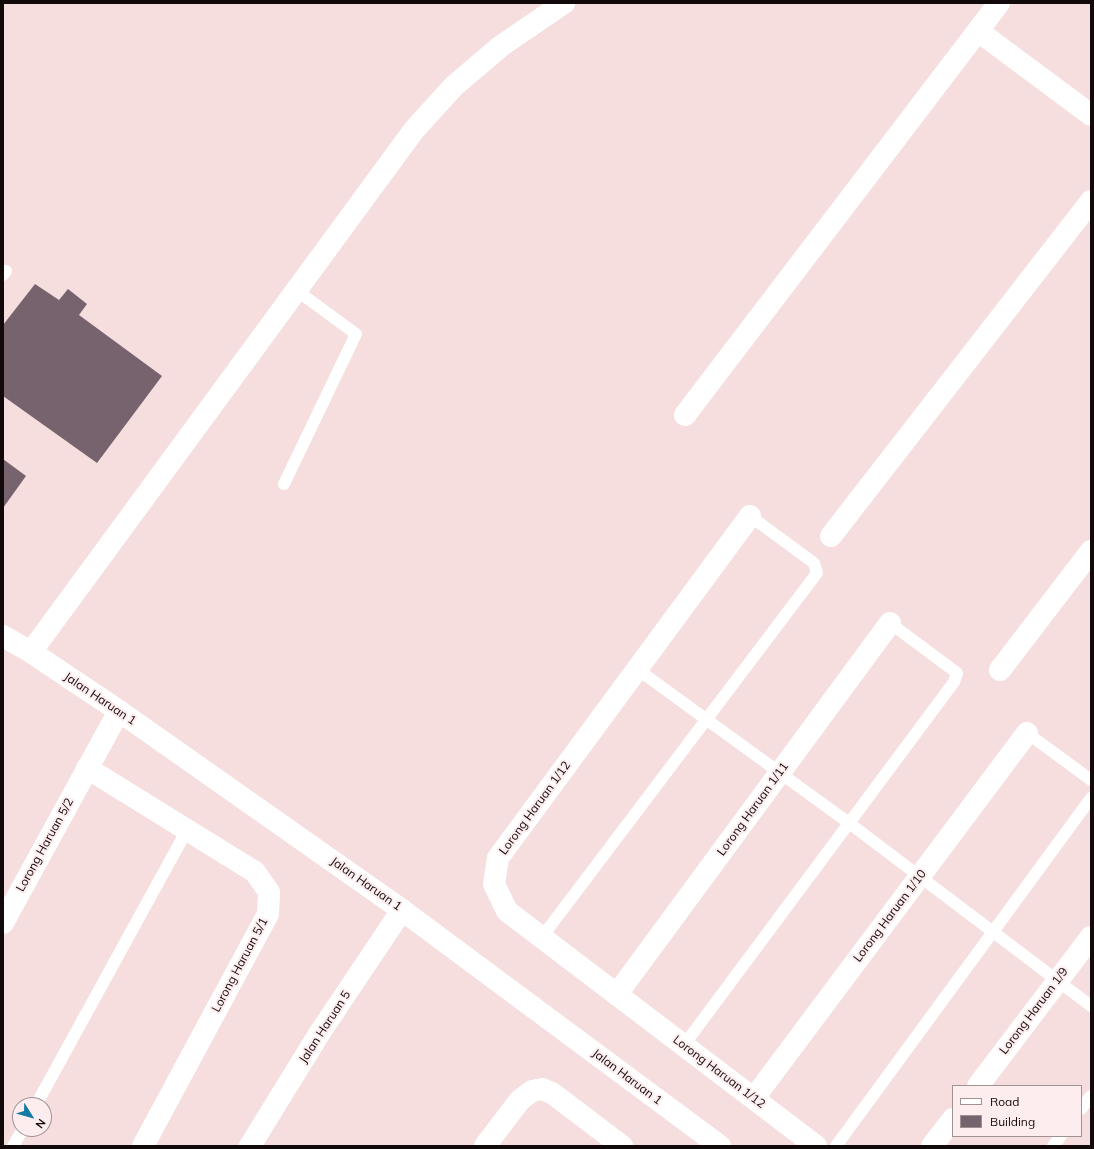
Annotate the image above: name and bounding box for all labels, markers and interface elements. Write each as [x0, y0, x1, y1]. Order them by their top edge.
street label: Jalan Haruan 1 [61, 670, 139, 728]
street label: Lorong Haruan 1/12 [496, 758, 574, 858]
street label: Lorong Haruan 1/11 [714, 759, 792, 859]
street label: Lorong Haruan 5/2 [13, 796, 77, 894]
street label: Jalan Haruan 1 [328, 854, 404, 914]
street label: Lorong Haruan 1/10 [851, 867, 929, 965]
street label: Lorong Haruan 5/1 [209, 915, 271, 1015]
street label: Lorong Haruan 1/9 [997, 965, 1071, 1057]
street label: Jalan Haruan 5 [296, 988, 354, 1066]
street label: Lorong Haruan 1/12 [670, 1033, 768, 1111]
street label: Jalan Haruan 1 [589, 1046, 665, 1108]
legend [952, 1085, 1082, 1137]
text: Road [990, 1094, 1019, 1109]
north arrow [12, 1097, 52, 1137]
text: Building [990, 1114, 1035, 1129]
text: N [33, 1116, 49, 1131]

